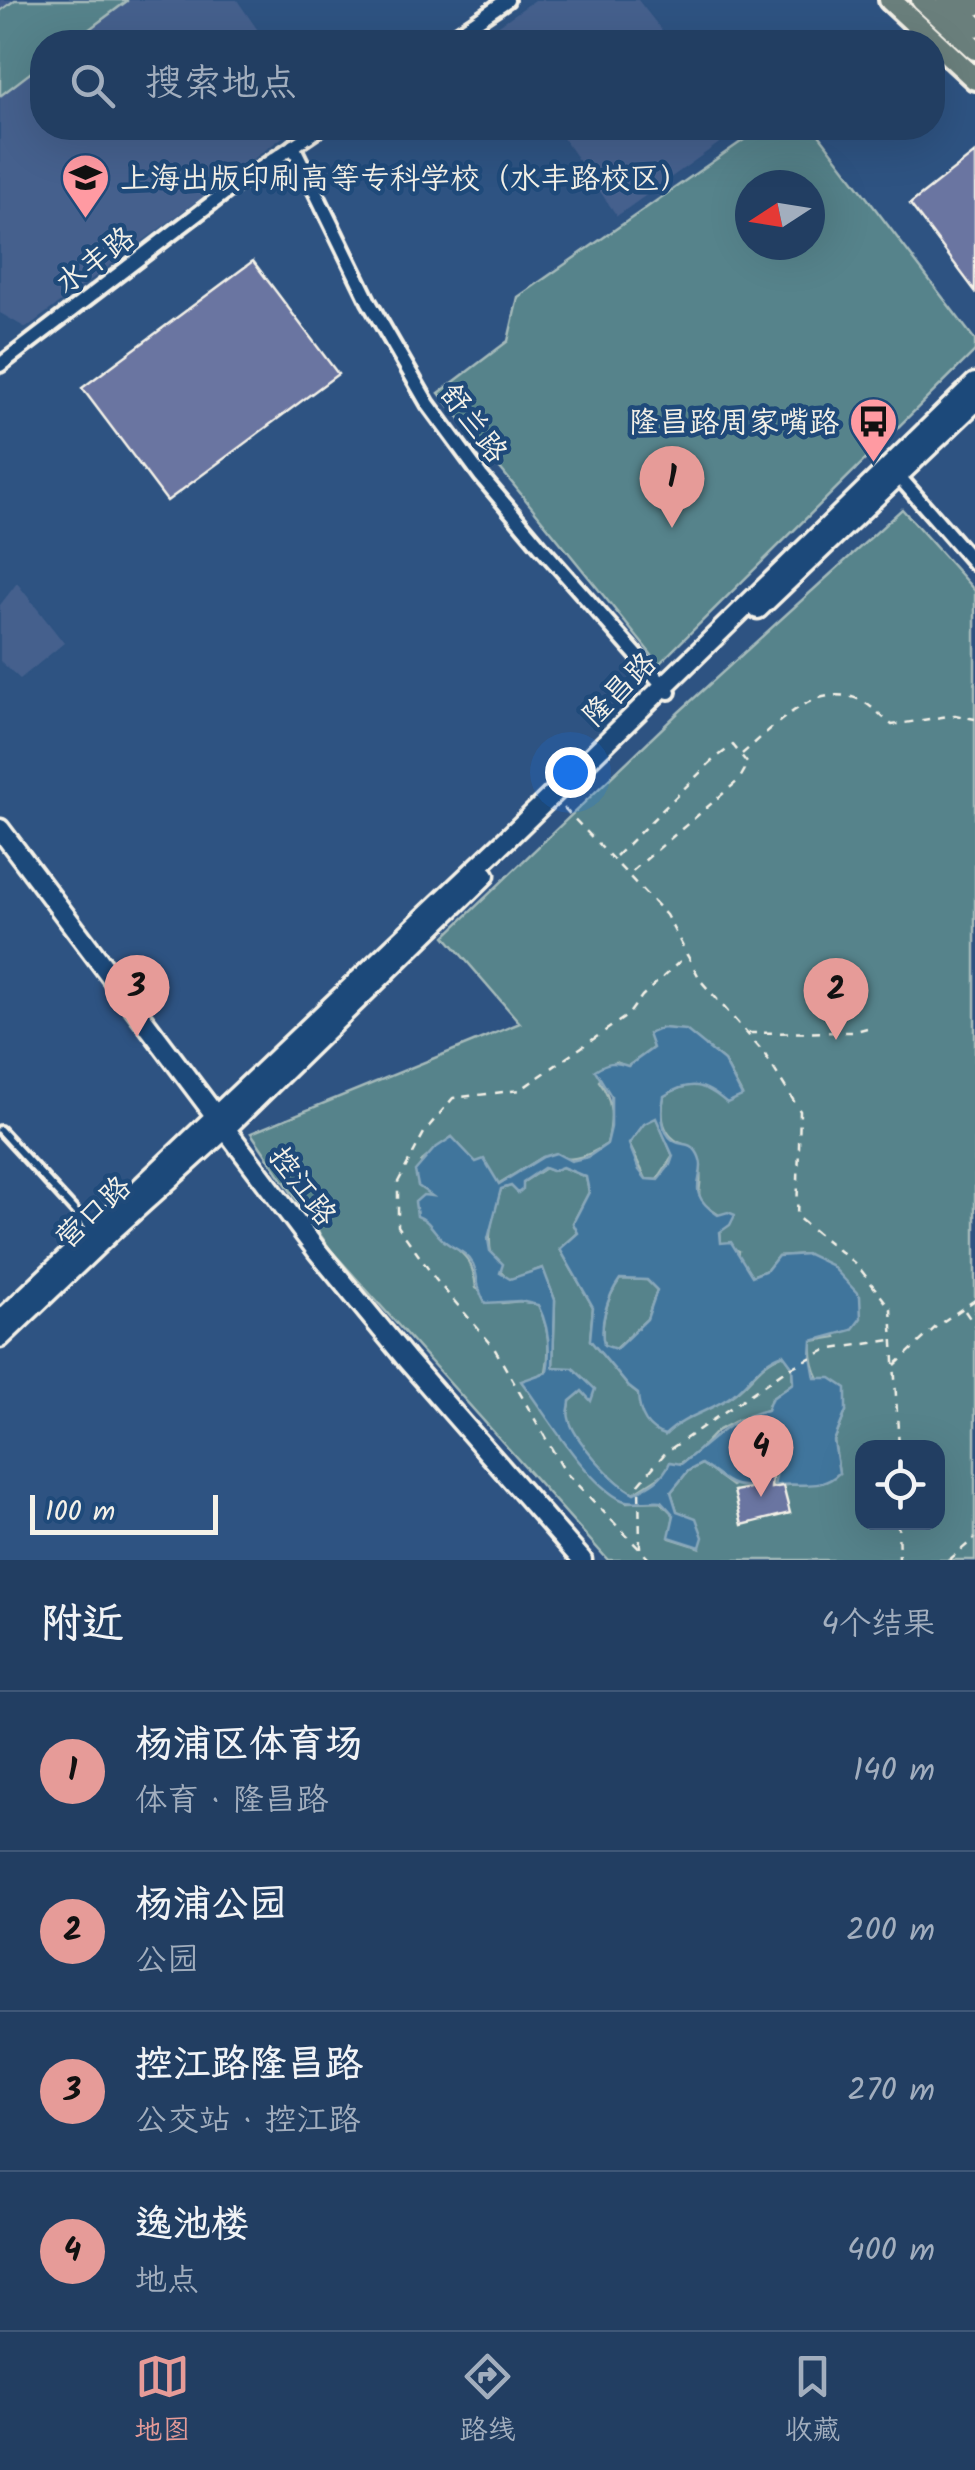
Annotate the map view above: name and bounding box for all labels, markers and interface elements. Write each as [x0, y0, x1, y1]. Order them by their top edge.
search box [30, 30, 945, 140]
text: 搜索地点 [145, 55, 297, 115]
icon: search [65, 58, 120, 113]
school or university icon: 上海出版印刷高等专科学校（水丰路校区） [59, 152, 111, 220]
place label: 上海出版印刷高等专科学校（水丰路校区） [120, 156, 690, 204]
north arrow [735, 170, 825, 260]
street label: 水丰路 [46, 215, 147, 308]
street label: 舒兰路 [426, 374, 519, 475]
bus stop icon: 隆昌路周家嘴路 [848, 396, 900, 464]
place label: 隆昌路周家嘴路 [629, 400, 839, 448]
pin: 1 [640, 446, 704, 528]
street label: 隆昌路 [572, 642, 669, 739]
your location [545, 747, 596, 798]
pin: 3 [104, 954, 170, 1037]
pin: 2 [804, 958, 868, 1040]
street label: 控江路 [255, 1137, 348, 1238]
street label: 营口路 [45, 1165, 144, 1262]
pin: 4 [728, 1414, 794, 1497]
map controls [855, 1440, 945, 1530]
button: locate [855, 1440, 945, 1530]
scale bar [30, 1490, 218, 1534]
text: 100 m [45, 1490, 115, 1535]
text: 附近 [40, 1592, 124, 1659]
text: 4个结果 [821, 1600, 935, 1651]
text: 杨浦区体育场 [135, 1716, 363, 1776]
text: 1 [68, 1746, 77, 1797]
text: 140 m [853, 1746, 935, 1797]
text: 体育 · 隆昌路 [135, 1776, 328, 1827]
text: 杨浦公园 [135, 1876, 287, 1936]
text: 2 [63, 1906, 82, 1957]
text: 200 m [846, 1906, 935, 1957]
text: 公园 [135, 1936, 199, 1987]
text: 控江路隆昌路 [135, 2036, 363, 2096]
text: 3 [64, 2066, 81, 2117]
text: 270 m [847, 2066, 935, 2117]
text: 公交站 · 控江路 [135, 2096, 360, 2147]
text: 逸池楼 [135, 2196, 249, 2256]
text: 4 [64, 2226, 81, 2277]
text: 400 m [847, 2226, 935, 2277]
text: 地点 [135, 2256, 199, 2307]
tab: 地图 [134, 2349, 191, 2454]
tab: 路线 [459, 2349, 516, 2454]
tab: 收藏 [784, 2349, 841, 2454]

